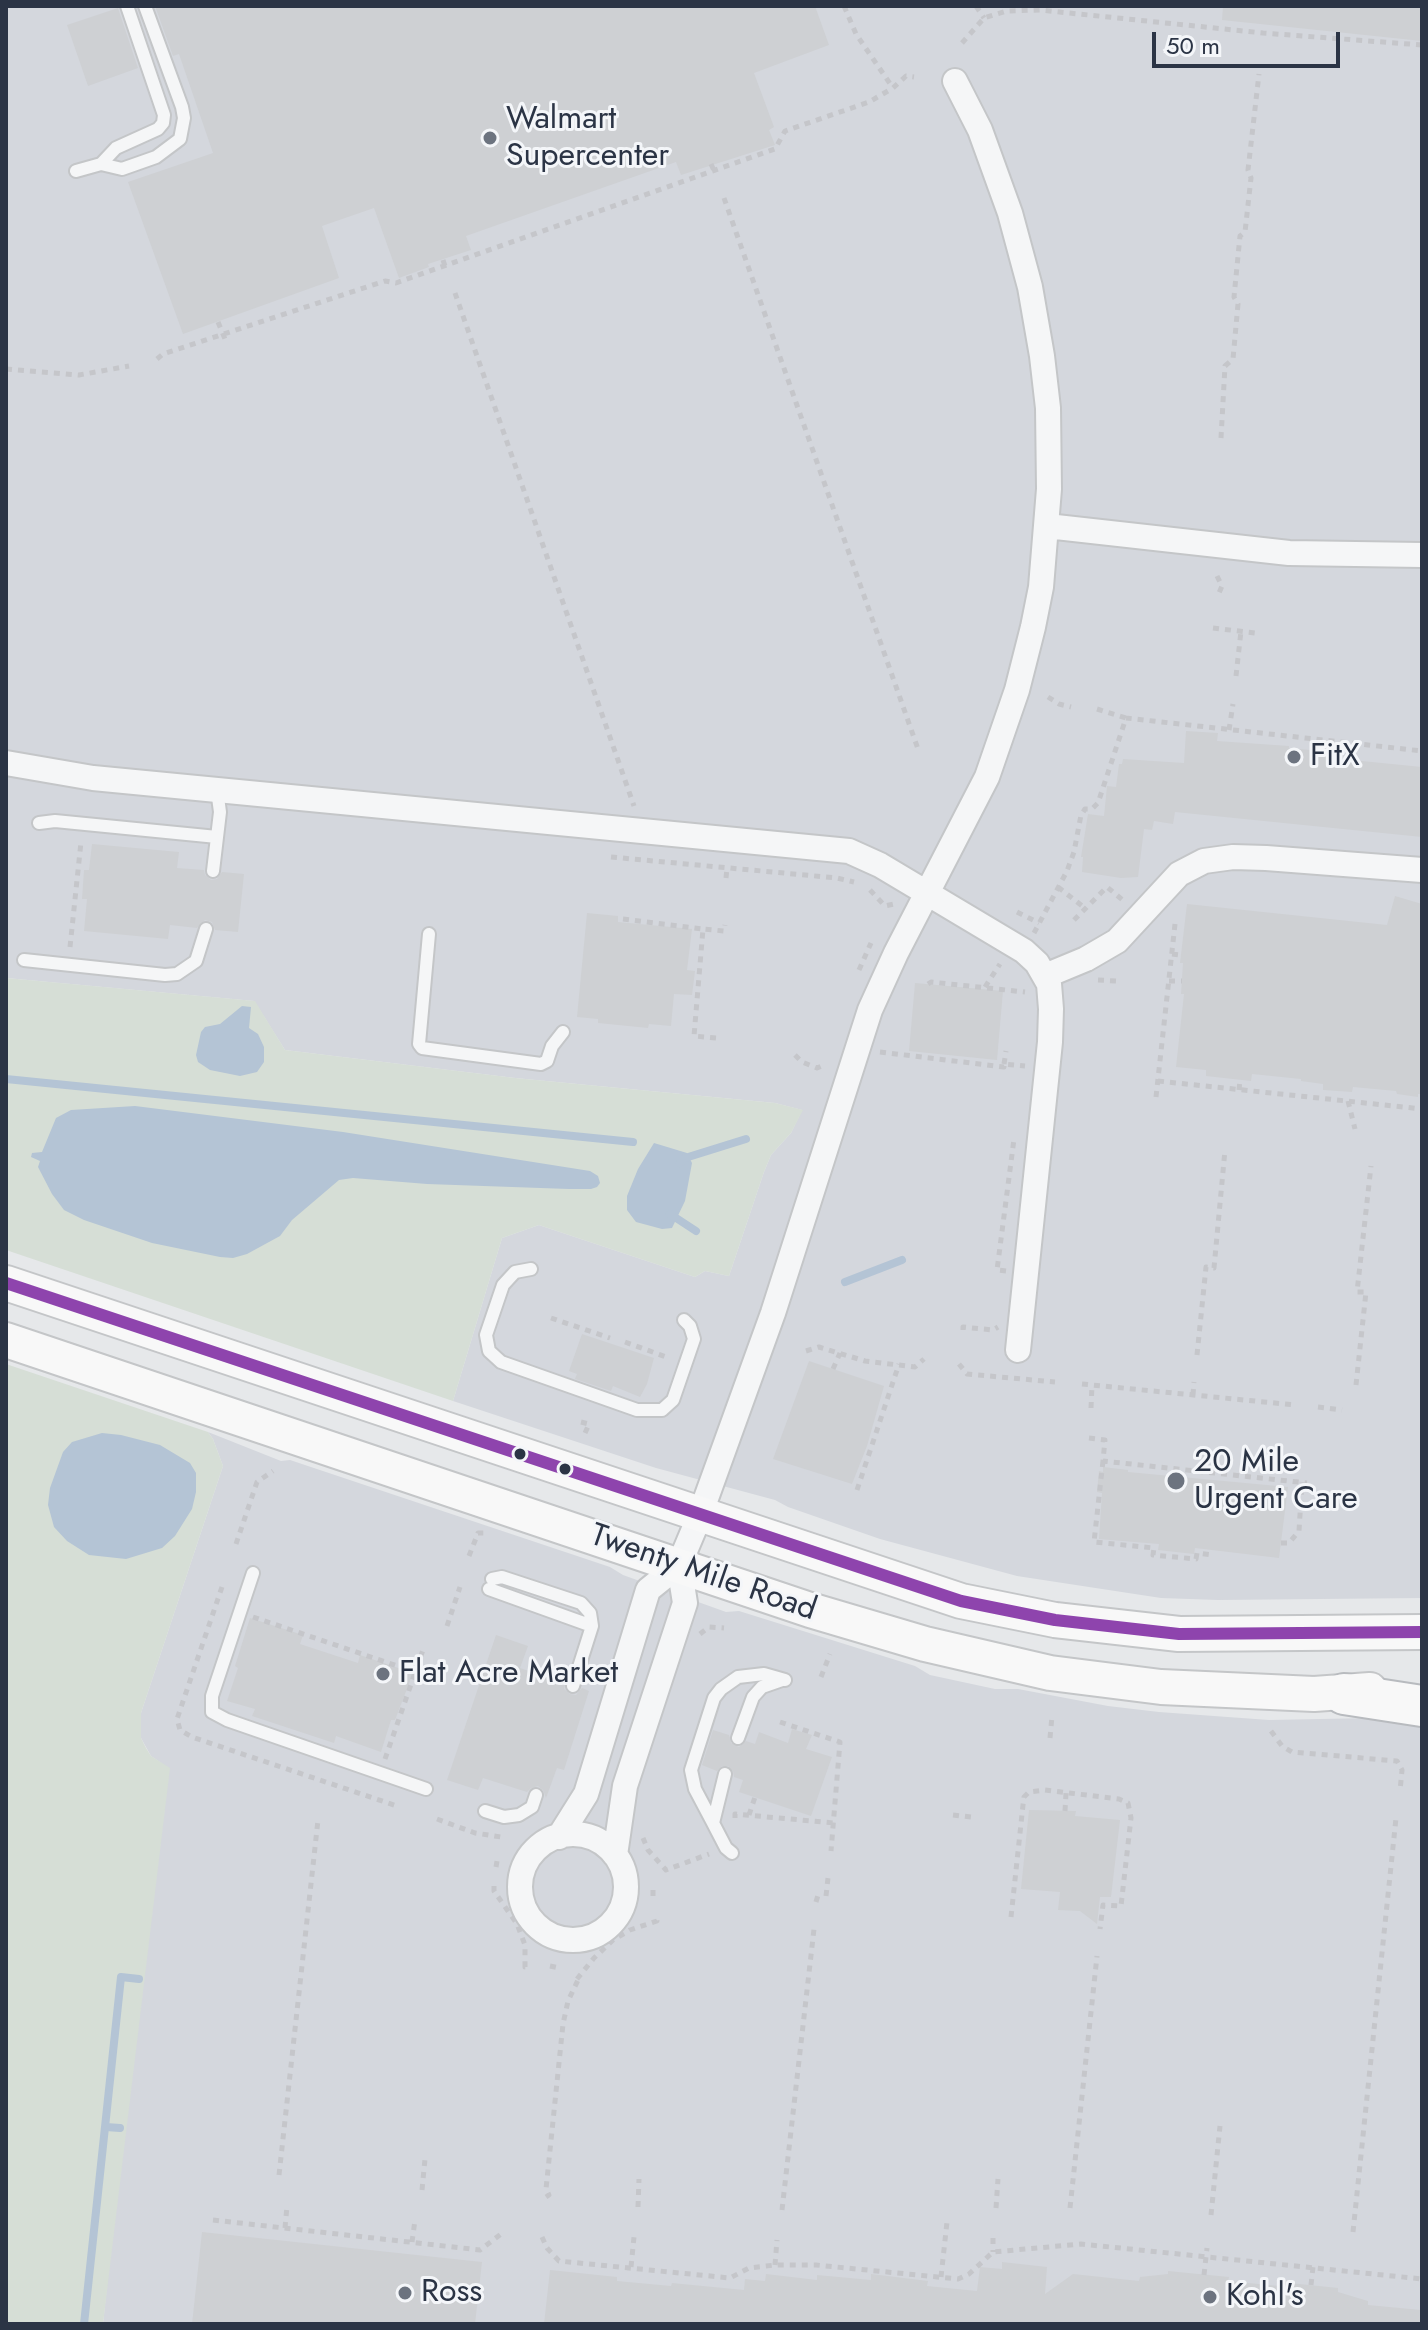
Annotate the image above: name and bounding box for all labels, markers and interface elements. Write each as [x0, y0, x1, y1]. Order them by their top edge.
scale bar [1156, 16, 1344, 66]
text: 50 m [1166, 28, 1220, 63]
place label: Walmart Supercenter [506, 101, 669, 176]
marker: Walmart Supercenter [481, 129, 499, 147]
place label: FitX [1310, 738, 1360, 776]
marker: FitX [1285, 748, 1303, 766]
place label: 20 Mile Urgent Care [1194, 1444, 1358, 1519]
unlabelled marker [512, 1446, 528, 1462]
unlabelled marker [557, 1461, 573, 1477]
marker: 20 Mile Urgent Care [1165, 1470, 1187, 1492]
street label: Twenty Mile Road [585, 1517, 821, 1631]
place label: Flat Acre Market [399, 1655, 618, 1693]
marker: Flat Acre Market [374, 1665, 392, 1683]
place label: Ross [421, 2274, 482, 2312]
place label: Kohl's [1226, 2278, 1304, 2316]
marker: Ross [396, 2284, 414, 2302]
marker: Kohl's [1201, 2288, 1219, 2306]

